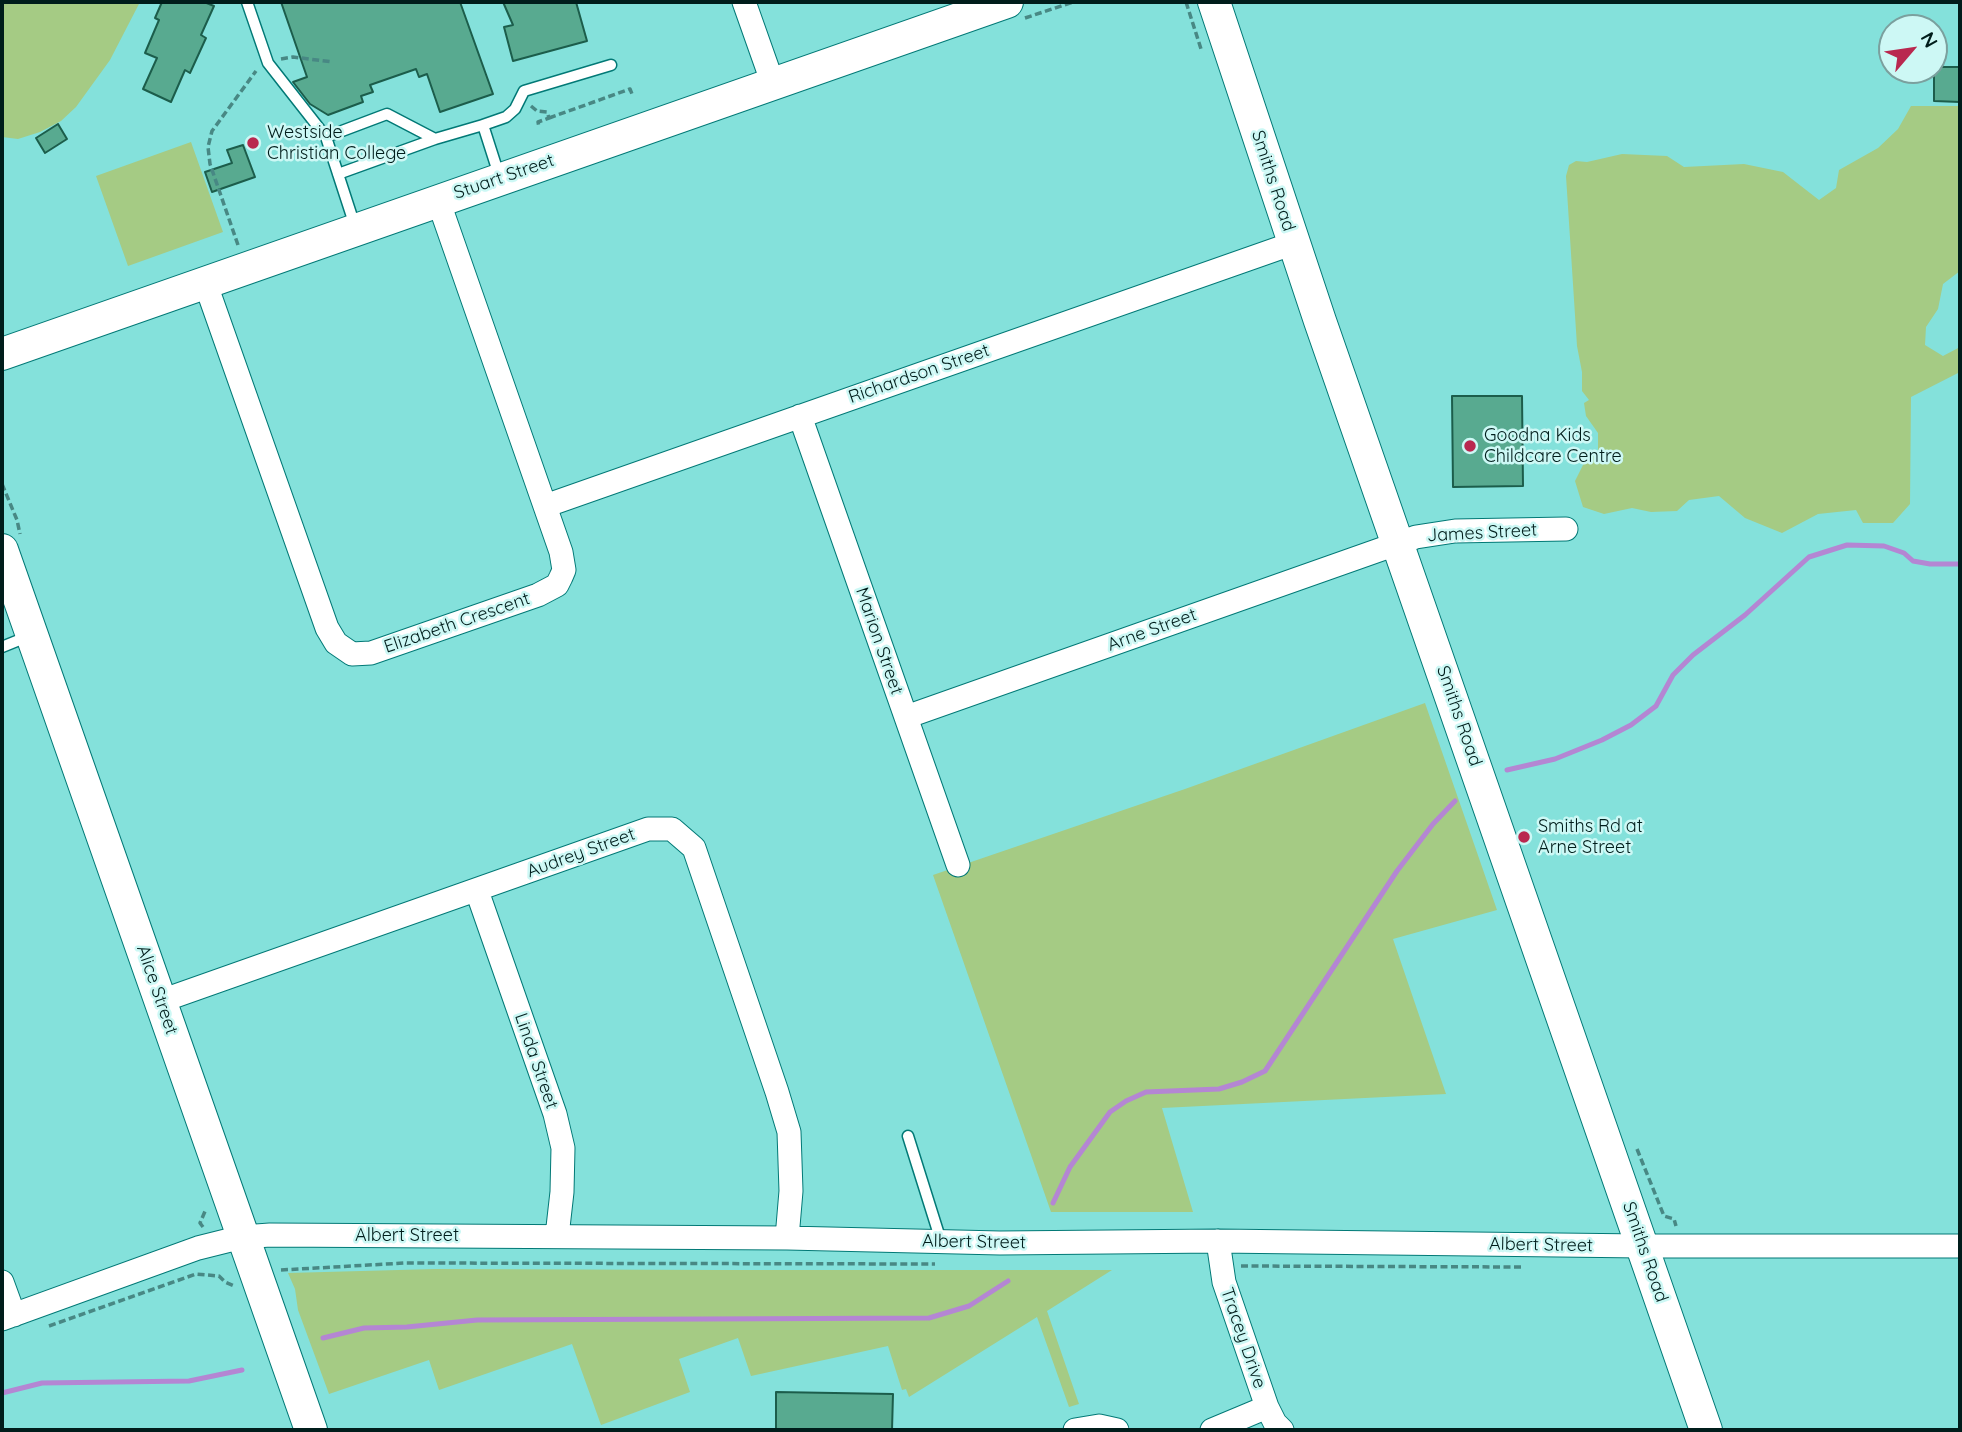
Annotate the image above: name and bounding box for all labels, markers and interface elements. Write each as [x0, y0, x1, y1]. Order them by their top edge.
north arrow [1878, 14, 1948, 84]
text: N [1916, 28, 1943, 52]
place label: Westside Christian College [267, 122, 406, 164]
street label: Smiths Road [1247, 128, 1299, 234]
marker: Westside Christian College [245, 135, 261, 151]
street label: Stuart Street [451, 150, 557, 204]
street label: Richardson Street [846, 340, 992, 408]
place label: Goodna Kids Childcare Centre [1484, 425, 1622, 467]
marker: Goodna Kids Childcare Centre [1462, 438, 1478, 454]
street label: James Street [1426, 519, 1538, 547]
street label: Marion Street [851, 585, 907, 697]
street label: Elizabeth Crescent [381, 588, 533, 658]
street label: Arne Street [1104, 604, 1200, 656]
street label: Smiths Road [1432, 663, 1486, 769]
place label: Smiths Rd at Arne Street [1538, 816, 1643, 858]
street label: Audrey Street [524, 823, 638, 883]
marker: Smiths Rd at Arne Street [1516, 829, 1532, 845]
street label: Alice Street [132, 942, 182, 1038]
street label: Linda Street [510, 1010, 562, 1112]
street label: Smiths Road [1618, 1199, 1672, 1305]
street label: Albert Street [355, 1225, 459, 1247]
street label: Albert Street [922, 1230, 1026, 1254]
street label: Albert Street [1489, 1233, 1593, 1257]
street label: Tracey Drive [1216, 1285, 1270, 1391]

